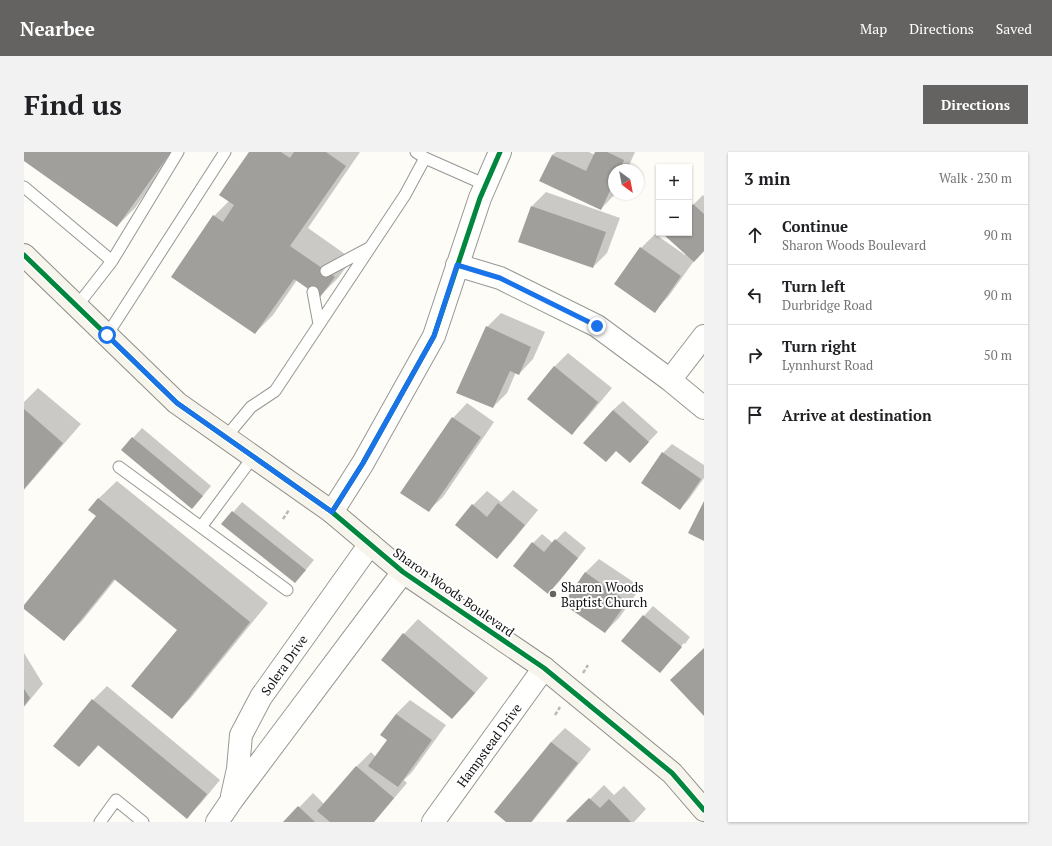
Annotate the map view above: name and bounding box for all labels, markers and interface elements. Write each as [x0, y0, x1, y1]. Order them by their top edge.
text: Nearbee [20, 16, 95, 41]
text: Map [860, 19, 887, 38]
text: Directions [909, 19, 974, 38]
text: Saved [996, 19, 1032, 38]
button: Directions [923, 85, 1028, 124]
text: Find us [24, 86, 122, 123]
north arrow [608, 164, 644, 200]
map controls [656, 164, 692, 236]
button: + [656, 164, 692, 200]
text: 3 min [744, 167, 791, 190]
text: Walk · 230 m [939, 169, 1012, 187]
button: − [656, 200, 692, 236]
text: Continue [782, 216, 848, 236]
icon: ahead [744, 224, 766, 246]
text: 90 m [984, 226, 1012, 244]
text: Sharon Woods Boulevard [782, 236, 926, 254]
text: Turn left [782, 276, 846, 296]
icon: left [744, 284, 766, 306]
text: 90 m [984, 286, 1012, 304]
text: Durbridge Road [782, 296, 872, 314]
route end [588, 317, 606, 335]
route start [98, 326, 116, 344]
text: Turn right [782, 336, 857, 356]
icon: right [744, 344, 766, 366]
text: 50 m [984, 346, 1012, 364]
text: Lynnhurst Road [782, 356, 873, 374]
icon: arrive [744, 404, 766, 426]
text: Arrive at destination [782, 405, 932, 425]
street label: Sharon Woods Boulevard [390, 543, 518, 641]
place label: Sharon Woods Baptist Church [561, 578, 648, 611]
marker: Sharon Woods Baptist Church [548, 589, 558, 599]
street label: Solera Drive [256, 631, 312, 699]
street label: Hampstead Drive [452, 699, 526, 791]

